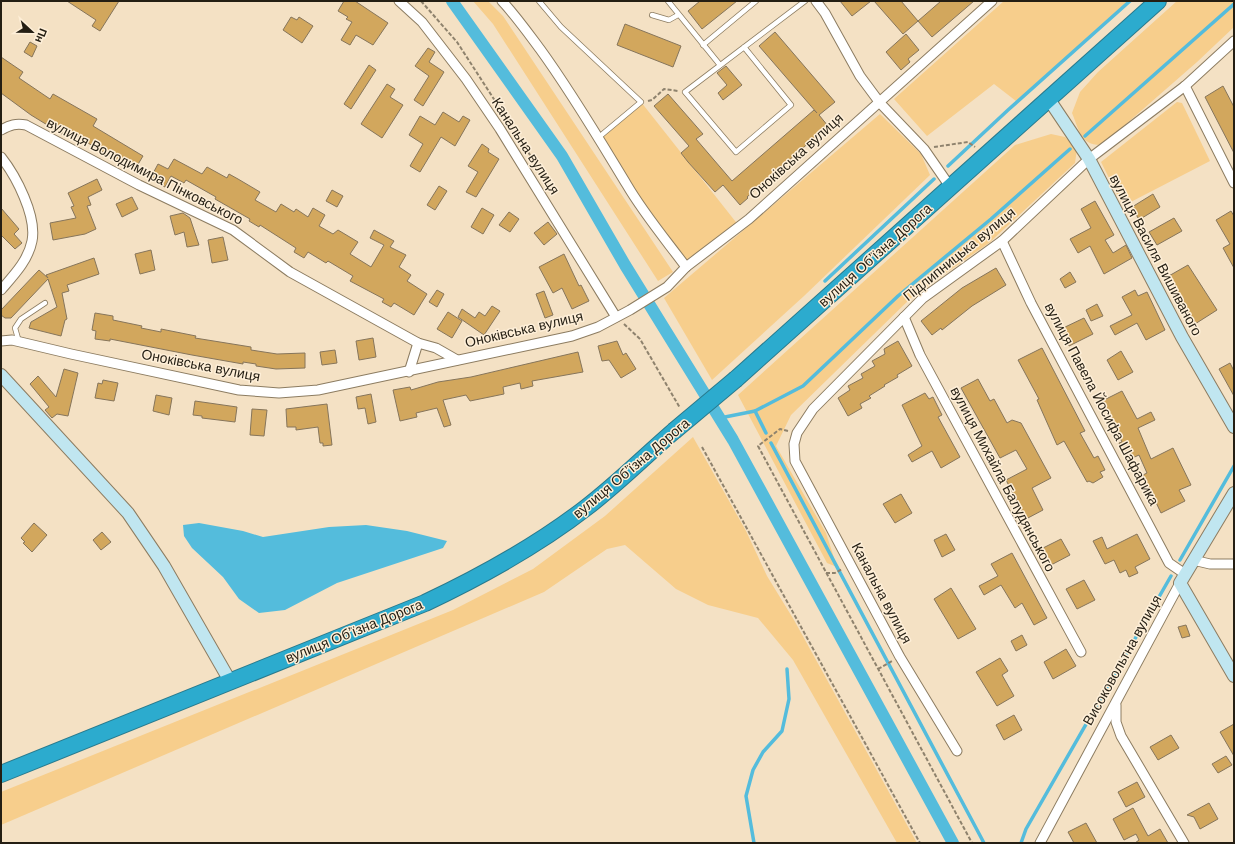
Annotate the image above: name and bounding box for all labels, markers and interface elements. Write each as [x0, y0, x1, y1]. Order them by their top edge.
north arrow [12, 12, 52, 52]
text: Пн [33, 27, 50, 45]
street label: Канальна вулиця [489, 95, 563, 197]
street label: Оноківська вулиця [746, 110, 846, 202]
street label: вулиця Володимира Пінковського [44, 114, 246, 228]
street label: вулиця Василя Вишиваного [1107, 172, 1205, 339]
street label: вулиця Обʼїзна Дорога [815, 200, 935, 310]
street label: Підлипницька вулиця [900, 204, 1018, 304]
street label: вулиця Павела Йосифа Шафарика [1042, 299, 1163, 508]
street label: Оноківська вулиця [463, 308, 585, 350]
street label: Оноківська вулиця [140, 346, 262, 384]
street label: вулиця Михайла Балудянського [947, 384, 1059, 574]
street label: вулиця Обʼїзна Дорога [570, 415, 692, 521]
street label: Канальна вулиця [849, 540, 915, 646]
street label: Високовольтна вулиця [1079, 592, 1165, 728]
street label: вулиця Обʼїзна Дорога [283, 596, 425, 666]

